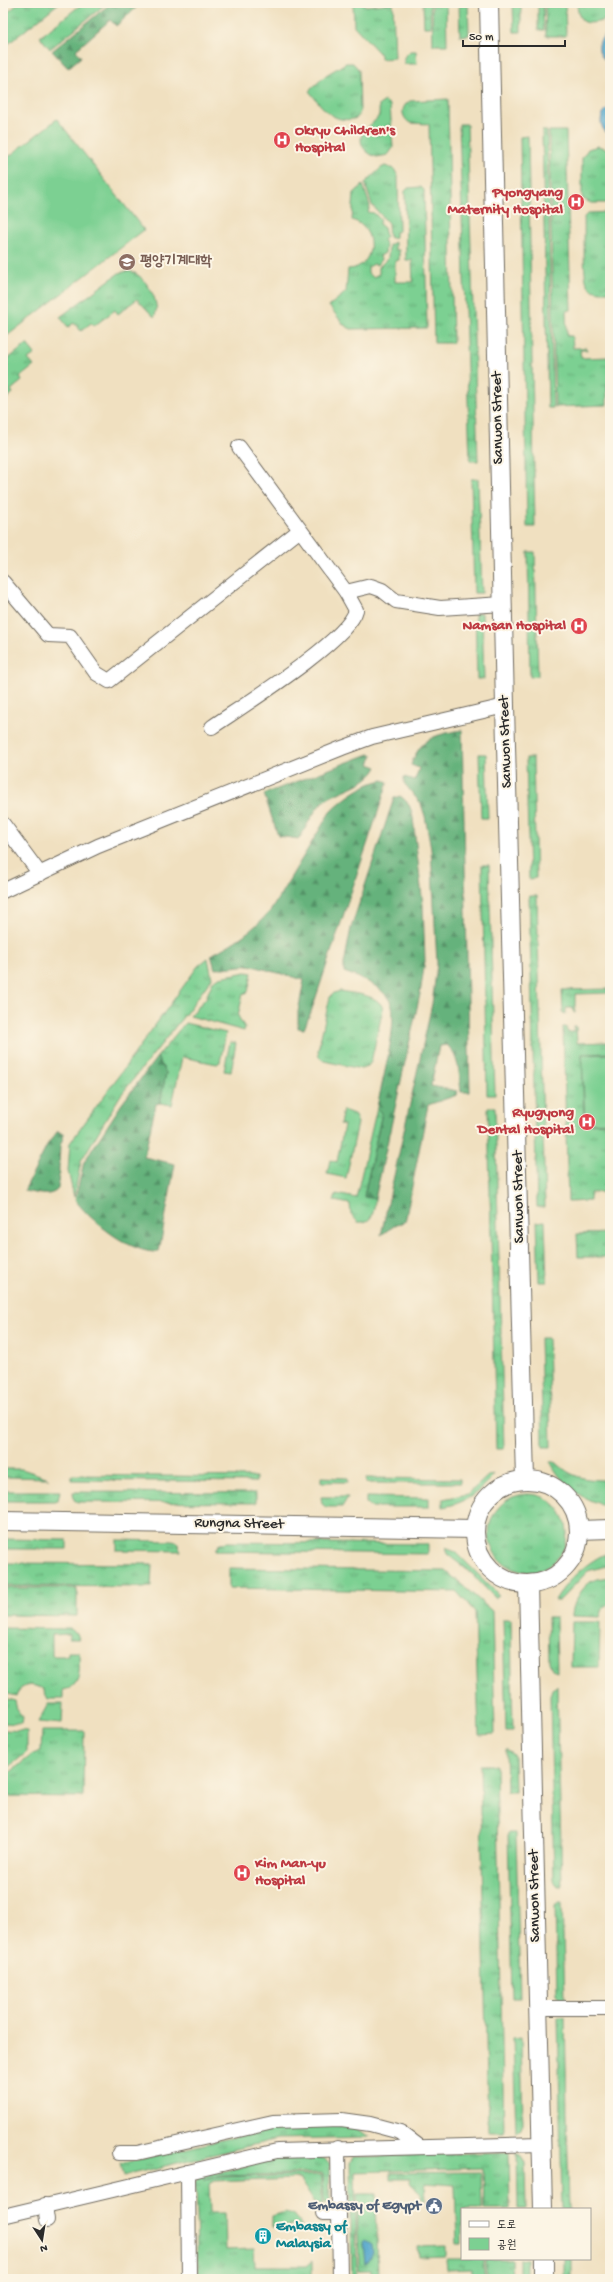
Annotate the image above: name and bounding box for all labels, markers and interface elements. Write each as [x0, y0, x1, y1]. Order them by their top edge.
scale bar [463, 22, 565, 48]
text: 50 m [469, 31, 494, 45]
place label: Okryu Children's Hospital [295, 122, 397, 157]
hospital icon: Okryu Children's Hospital [272, 130, 292, 150]
place label: Pyongyang Maternity Hospital [447, 184, 564, 219]
hospital icon: Pyongyang Maternity Hospital [566, 192, 586, 212]
school or university icon: 평양기계대학 [117, 252, 137, 272]
place label: 평양기계대학 [140, 253, 212, 271]
street label: Sanwon Street [488, 370, 508, 464]
hospital icon: Namsan Hospital [569, 616, 589, 636]
place label: Namsan Hospital [462, 617, 567, 635]
street label: Sanwon Street [495, 694, 517, 789]
place label: Ryugyong Dental Hospital [476, 1104, 575, 1139]
hospital icon: Ryugyong Dental Hospital [577, 1112, 597, 1132]
street label: Sanwon Street [509, 1149, 529, 1243]
street label: Rungna Street [194, 1514, 286, 1534]
street label: Sanwon Street [525, 1848, 545, 1942]
place label: Kim Man-yu Hospital [254, 1855, 327, 1890]
hospital icon: Kim Man-yu Hospital [232, 1863, 252, 1883]
public building icon: Embassy of Egypt [424, 2196, 444, 2216]
place label: Embassy of Egypt [308, 2197, 423, 2215]
legend [461, 2208, 591, 2260]
place label: Embassy of Malaysia [276, 2218, 348, 2253]
text: 도로 [497, 2219, 516, 2233]
north arrow [22, 2220, 62, 2260]
building icon: Embassy of Malaysia [253, 2226, 273, 2246]
text: 공원 [497, 2239, 516, 2253]
text: N [39, 2241, 48, 2254]

